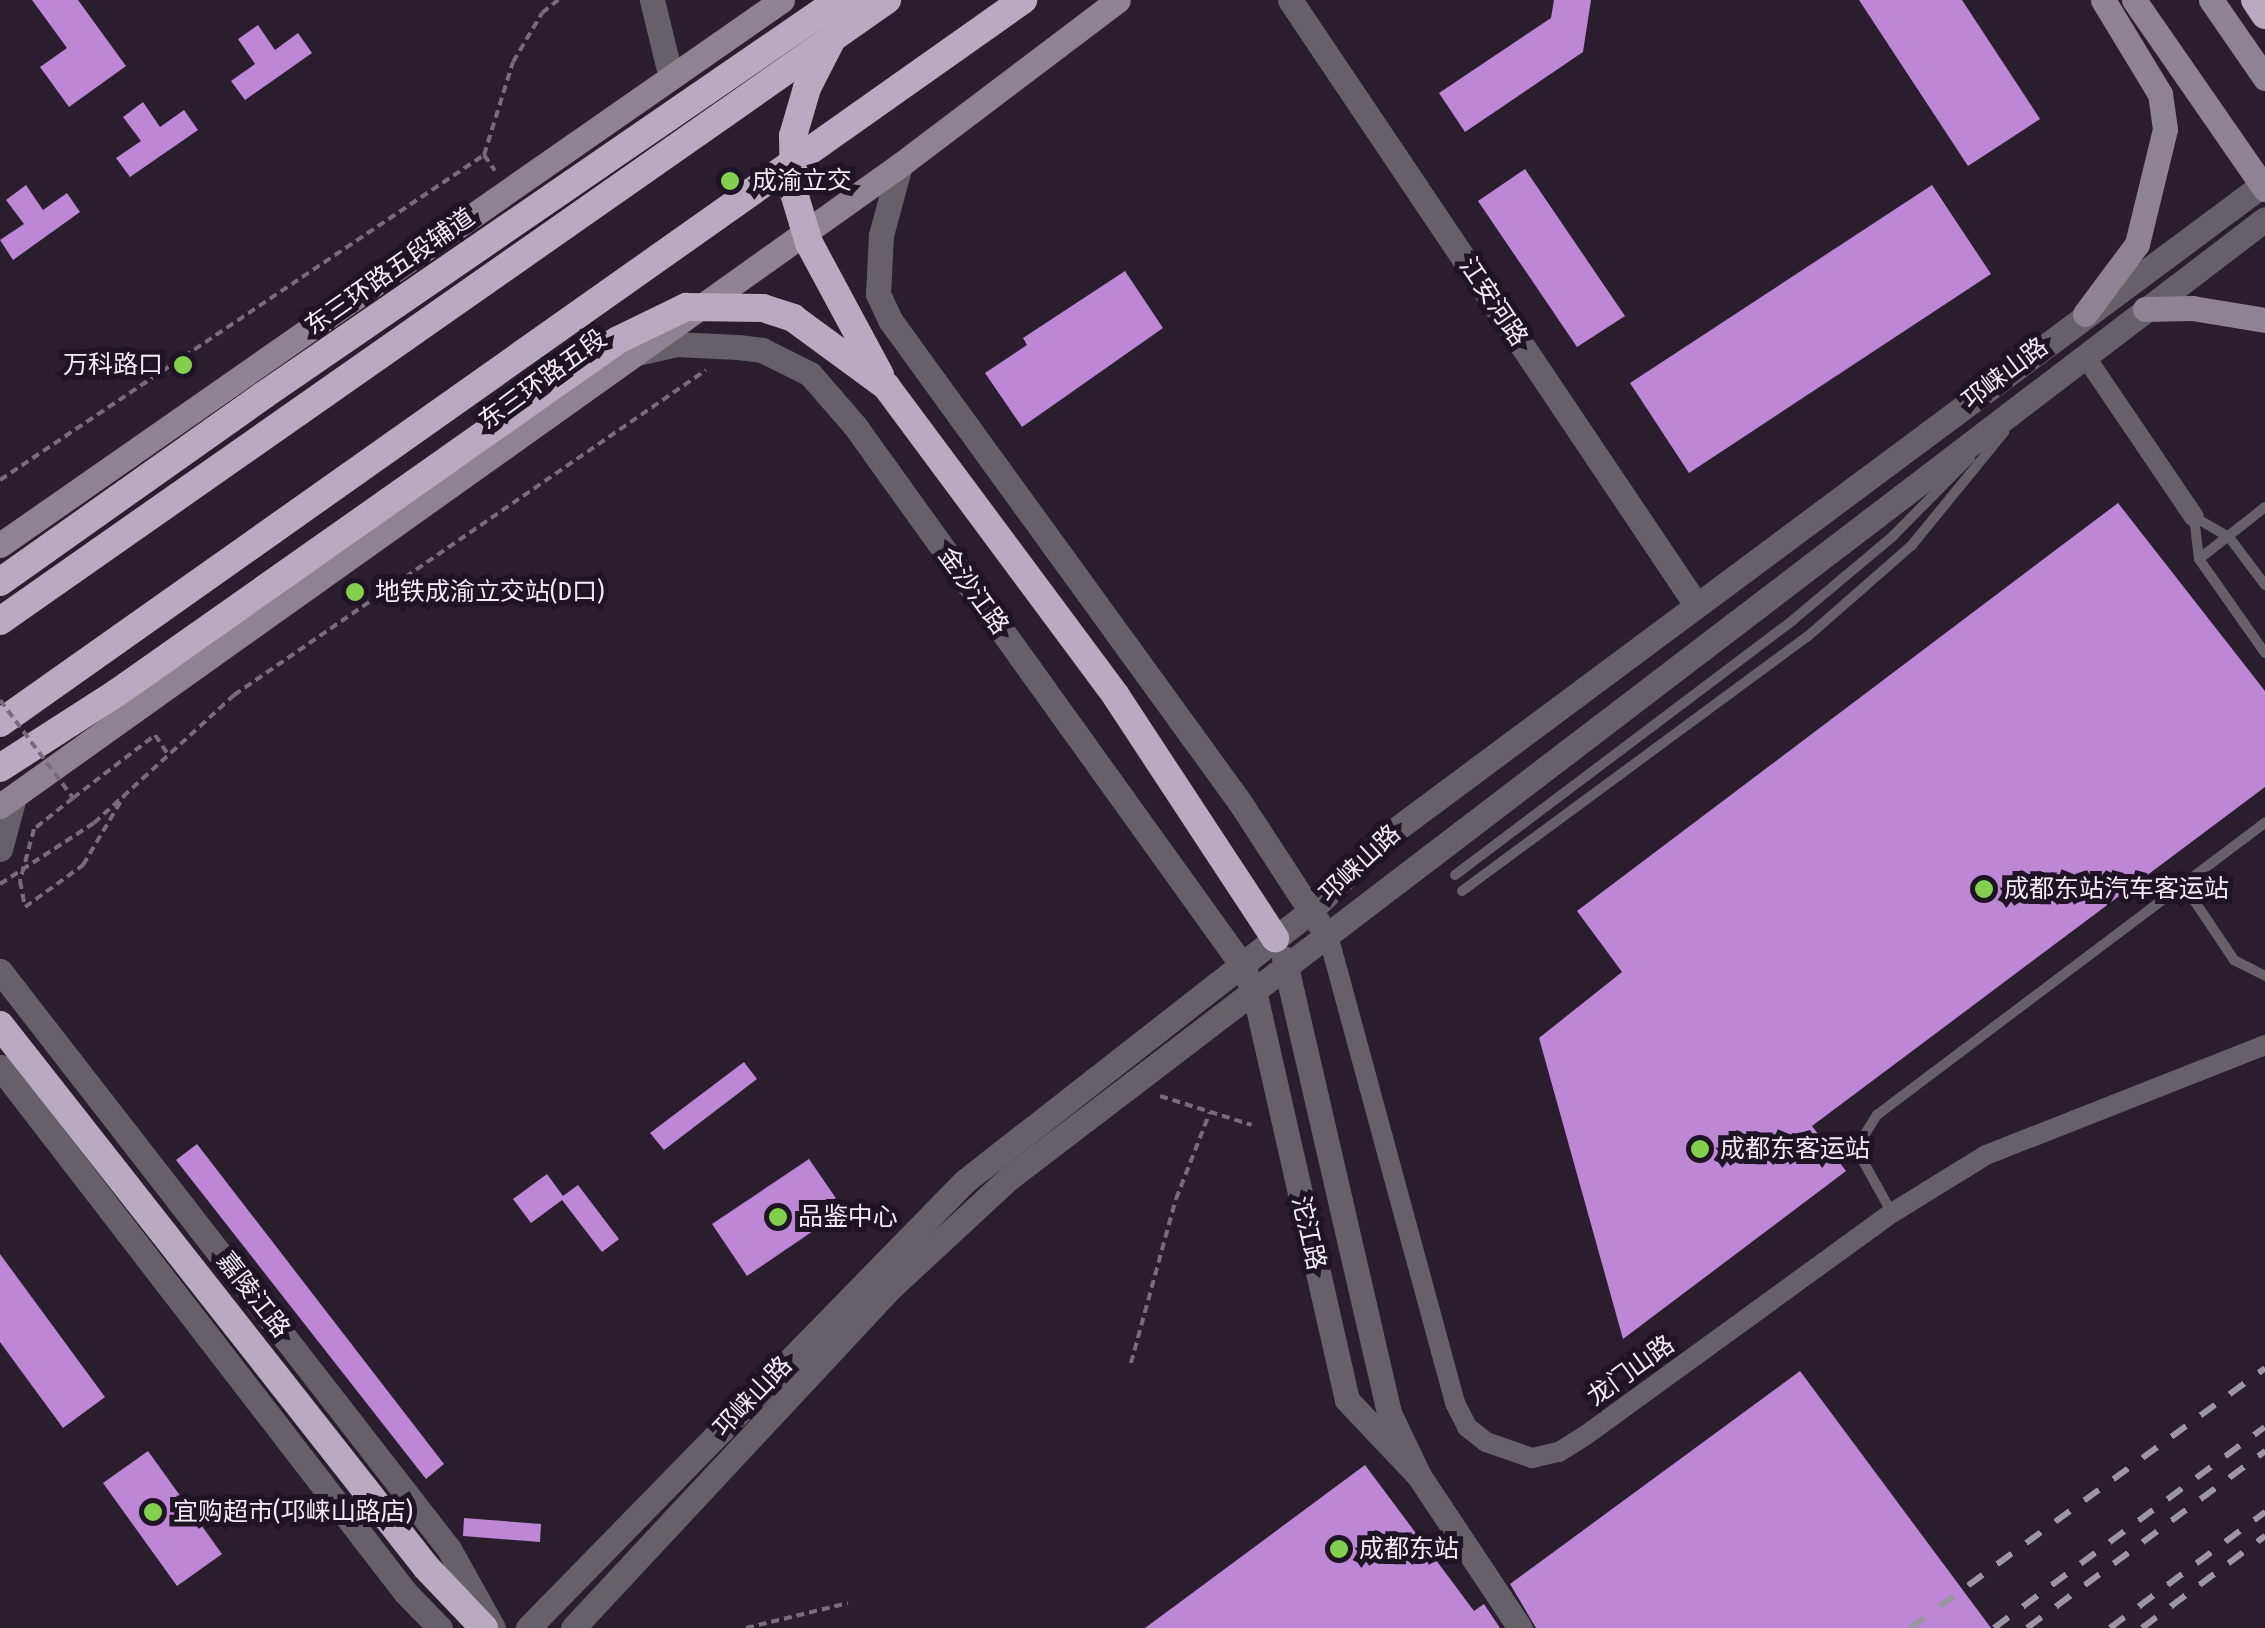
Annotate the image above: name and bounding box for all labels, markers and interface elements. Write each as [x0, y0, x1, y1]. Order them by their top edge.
place label: 成渝立交 [752, 166, 852, 196]
marker: 成渝立交 [717, 168, 743, 194]
street label: 东三环路五段辅道 [299, 202, 481, 342]
street label: 江安河路 [1453, 252, 1533, 352]
street label: 东三环路五段 [474, 324, 612, 436]
street label: 邛崃山路 [1956, 332, 2054, 416]
place label: 万科路口 [63, 350, 163, 380]
marker: 万科路口 [172, 354, 194, 376]
street label: 金沙江路 [931, 542, 1015, 640]
place label: 地铁成渝立交站(D口) [375, 577, 604, 607]
marker: 地铁成渝立交站(D口) [344, 581, 366, 603]
street label: 邛崃山路 [1313, 819, 1407, 909]
place label: 成都东站汽车客运站 [2004, 874, 2229, 904]
marker: 成都东站汽车客运站 [1973, 878, 1995, 900]
place label: 成都东客运站 [1720, 1134, 1870, 1164]
marker: 成都东客运站 [1689, 1138, 1711, 1160]
street label: 沱江路 [1285, 1193, 1331, 1273]
place label: 品鉴中心 [798, 1202, 898, 1232]
marker: 品鉴中心 [767, 1206, 789, 1228]
street label: 嘉陵江路 [210, 1246, 296, 1344]
street label: 龙门山路 [1582, 1329, 1680, 1413]
street label: 邛崃山路 [707, 1351, 799, 1443]
place label: 宜购超市(邛崃山路店) [173, 1497, 413, 1527]
marker: 宜购超市(邛崃山路店) [142, 1501, 164, 1523]
place label: 成都东站 [1359, 1534, 1459, 1564]
marker: 成都东站 [1328, 1538, 1350, 1560]

